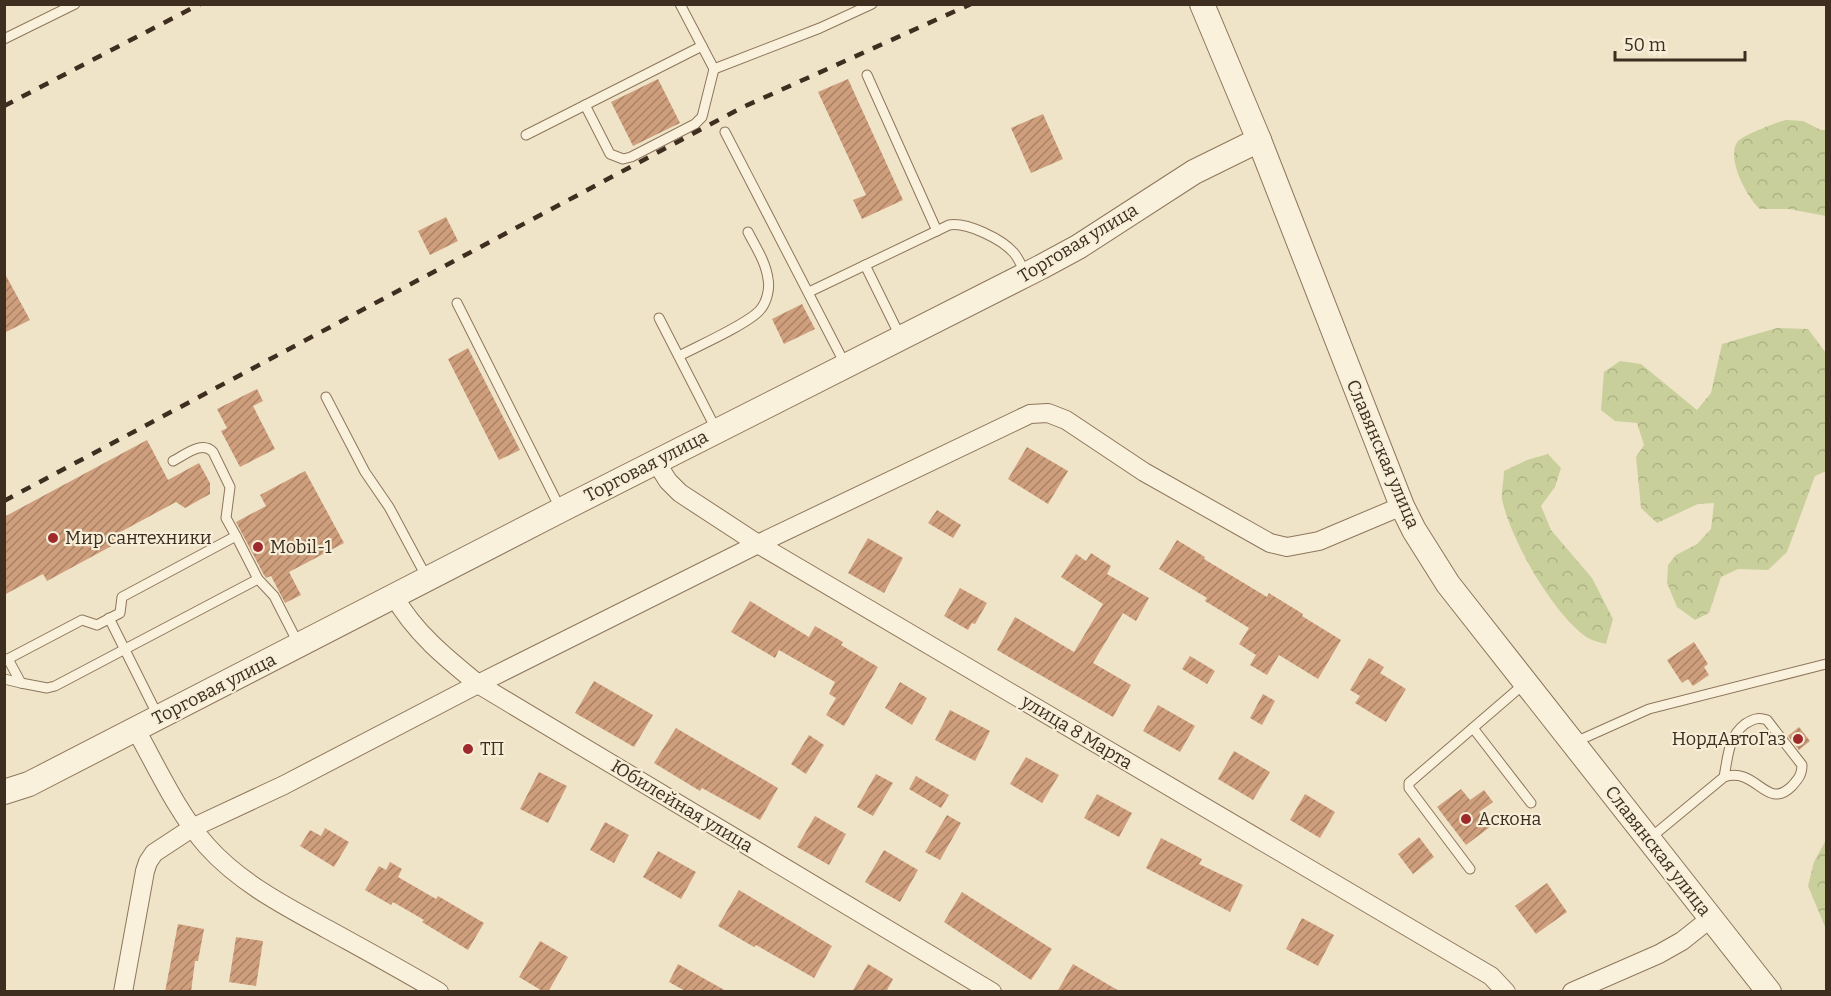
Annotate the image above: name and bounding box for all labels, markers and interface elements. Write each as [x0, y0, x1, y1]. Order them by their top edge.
scale bar [1615, 24, 1746, 62]
text: 50 m [1624, 34, 1666, 56]
street label: Торговая улица [1014, 199, 1142, 287]
street label: Славянская улица [1342, 376, 1424, 532]
street label: Торговая улица [580, 425, 712, 507]
place label: Мир сантехники [65, 527, 212, 549]
marker: Мир сантехники [46, 531, 60, 545]
place label: Mobil-1 [270, 536, 332, 558]
marker: Mobil-1 [251, 540, 265, 554]
street label: Торговая улица [148, 648, 280, 730]
street label: улица 8 Марта [1017, 690, 1137, 774]
place label: НордАвтоГаз [1672, 728, 1786, 750]
marker: НордАвтоГаз [1791, 732, 1805, 746]
place label: ТП [480, 738, 504, 760]
marker: ТП [461, 742, 475, 756]
street label: Юбилейная улица [607, 755, 757, 857]
street label: Славянская улица [1600, 781, 1716, 921]
place label: Аскона [1478, 808, 1542, 830]
marker: Аскона [1459, 812, 1473, 826]

